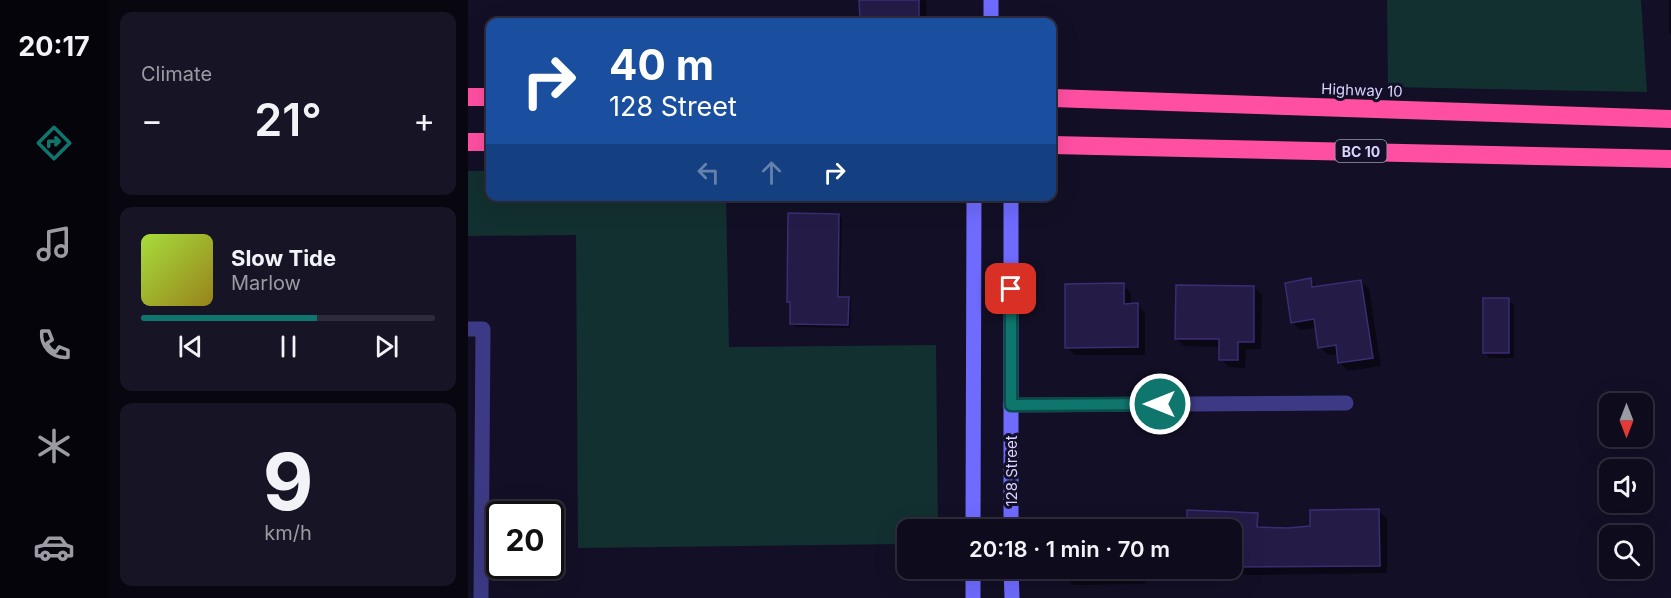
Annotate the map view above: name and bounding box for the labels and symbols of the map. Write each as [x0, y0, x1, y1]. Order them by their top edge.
street label: Highway 10 [1321, 79, 1403, 101]
road number: BC 10 [1336, 140, 1386, 162]
pin [985, 263, 1036, 314]
position arrow [1128, 372, 1192, 436]
north arrow [1599, 393, 1653, 447]
street label: 128 Street [1002, 435, 1021, 507]
speed limit sign: 20 [486, 501, 564, 579]

